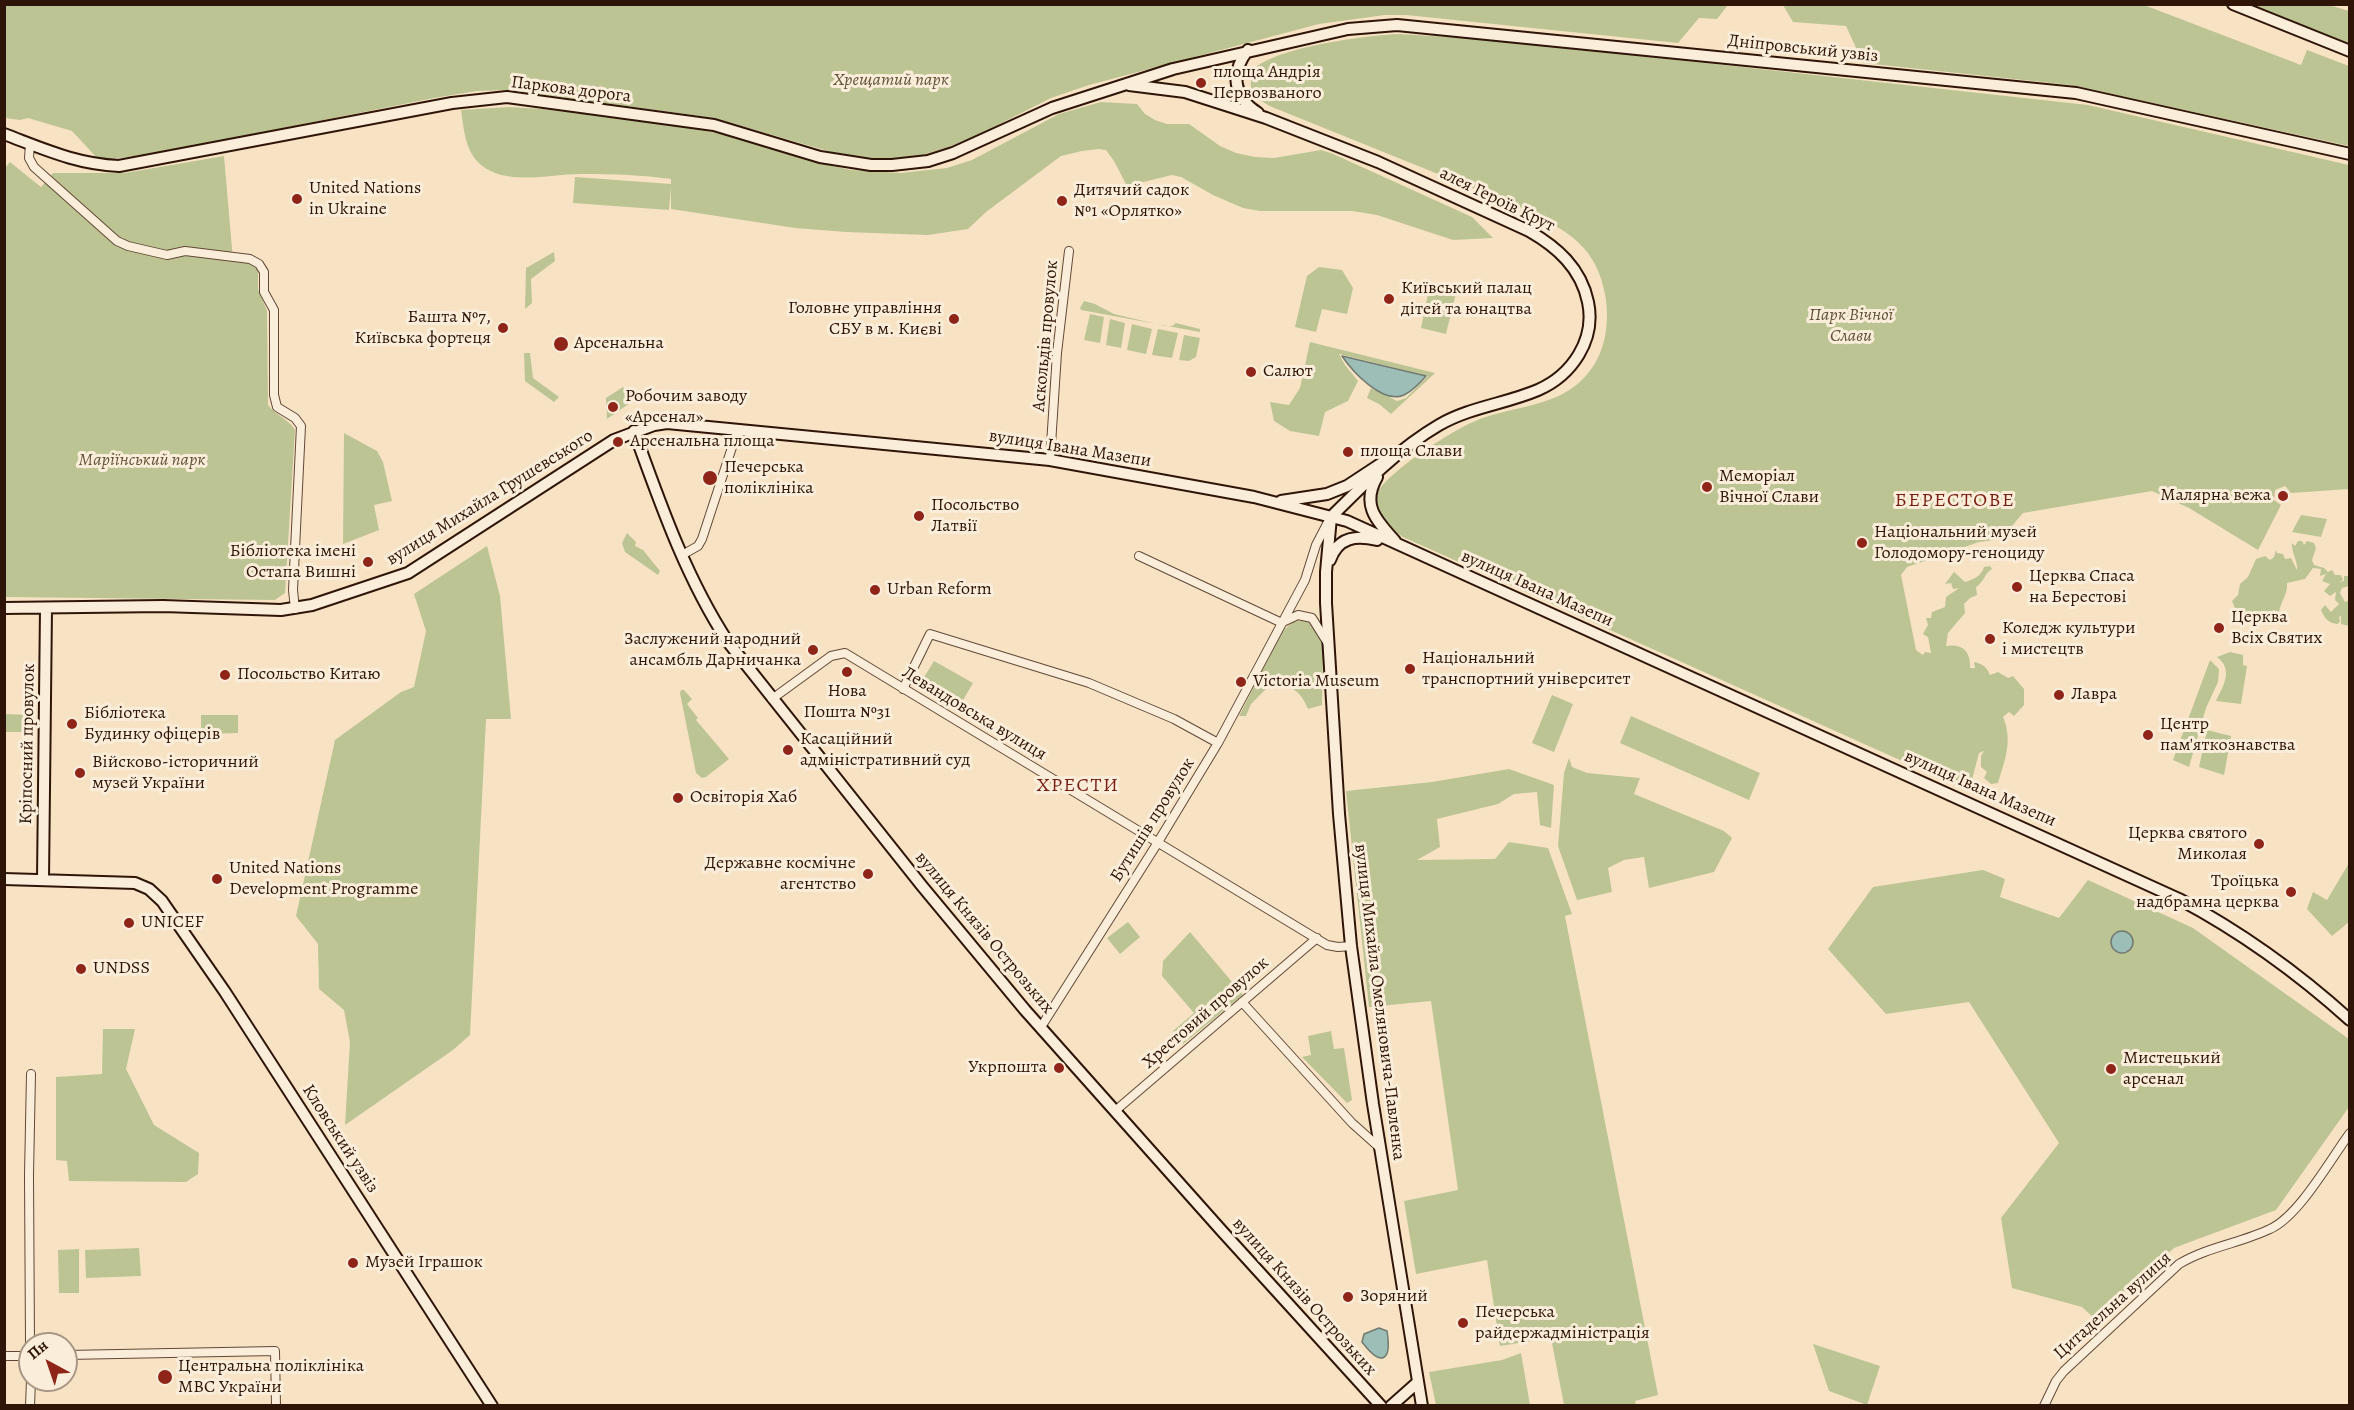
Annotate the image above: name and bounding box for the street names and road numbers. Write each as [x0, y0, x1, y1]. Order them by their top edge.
street label: Дніпровський узвіз [1727, 30, 1879, 68]
street label: Паркова дорога [510, 72, 632, 108]
street label: алея Героїв Крут [1436, 163, 1558, 237]
street label: Аскольдів провулок [1029, 259, 1063, 413]
street label: вулиця Михайла Грушевського [383, 425, 597, 571]
street label: вулиця Івана Мазепи [987, 426, 1153, 472]
street label: вулиця Івана Мазепи [1458, 546, 1616, 632]
street label: Левандовська вулиця [898, 662, 1050, 766]
street label: Кріпосний провулок [16, 663, 40, 825]
street label: вулиця Івана Мазепи [1901, 746, 2059, 832]
street label: Бутишів провулок [1106, 754, 1200, 886]
street label: вулиця Михайла Омеляновича-Павленка [1349, 843, 1409, 1161]
street label: вулиця Князів Острозьких [910, 847, 1058, 1019]
street label: Хрестовий провулок [1138, 952, 1274, 1074]
street label: Кловський узвіз [297, 1081, 383, 1197]
street label: вулиця Князів Острозьких [1227, 1214, 1381, 1380]
street label: Цитадельна вулиця [2050, 1248, 2176, 1364]

